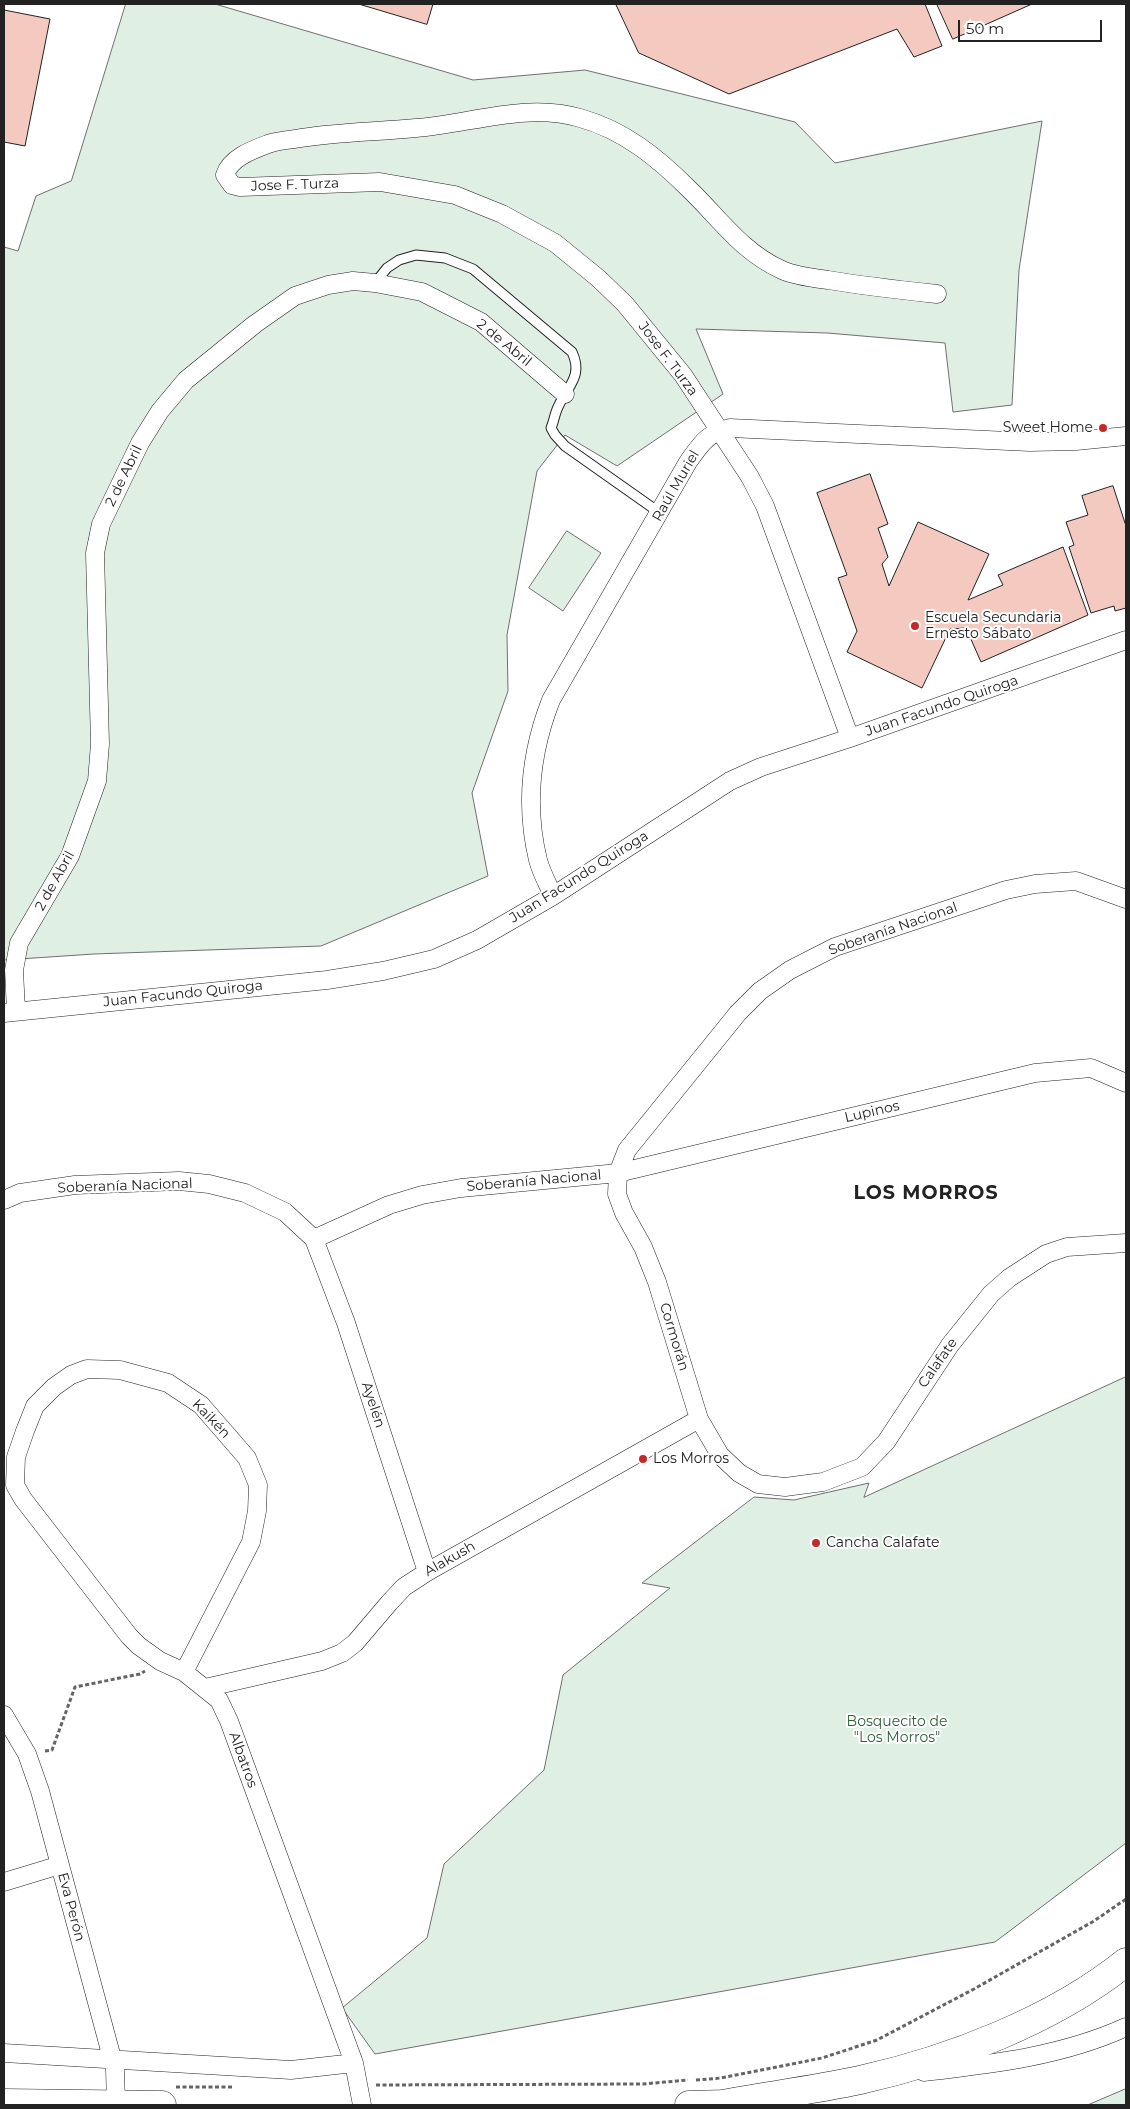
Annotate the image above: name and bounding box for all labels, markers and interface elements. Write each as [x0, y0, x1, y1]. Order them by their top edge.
scale bar [960, 10, 1104, 42]
text: 50 m [966, 19, 1004, 38]
street label: Jose F. Turza [251, 175, 339, 195]
street label: 2 de Abril [473, 316, 535, 370]
street label: Jose F. Turza [635, 319, 701, 399]
place label: Sweet Home [1003, 420, 1093, 436]
marker: Sweet Home [1097, 422, 1109, 434]
street label: 2 de Abril [102, 443, 146, 509]
street label: Raúl Muriel [649, 447, 703, 525]
place label: Escuela Secundaria Ernesto Sábato [925, 610, 1062, 642]
marker: Escuela Secundaria Ernesto Sábato [909, 620, 921, 632]
street label: Juan Facundo Quiroga [863, 672, 1021, 740]
street label: Juan Facundo Quiroga [507, 827, 651, 927]
street label: 2 de Abril [32, 848, 78, 914]
street label: Soberanía Nacional [826, 899, 960, 959]
street label: Juan Facundo Quiroga [102, 977, 264, 1011]
street label: Lupinos [843, 1098, 901, 1126]
street label: Soberanía Nacional [466, 1167, 602, 1195]
street label: Soberanía Nacional [57, 1175, 193, 1197]
district label: LOS MORROS [852, 1182, 1000, 1204]
street label: Cormorán [656, 1301, 692, 1373]
street label: Calafate [915, 1335, 961, 1391]
street label: Ayelén [358, 1380, 388, 1430]
street label: Kaikén [188, 1396, 234, 1442]
place label: Los Morros [653, 1451, 729, 1467]
marker: Los Morros [637, 1453, 649, 1465]
place label: Cancha Calafate [826, 1535, 940, 1551]
marker: Cancha Calafate [810, 1537, 822, 1549]
street label: Alakush [422, 1538, 478, 1580]
park label: Bosquecito de "Los Morros" [847, 1714, 947, 1746]
street label: Albatros [225, 1730, 261, 1790]
street label: Eva Perón [54, 1871, 88, 1943]

